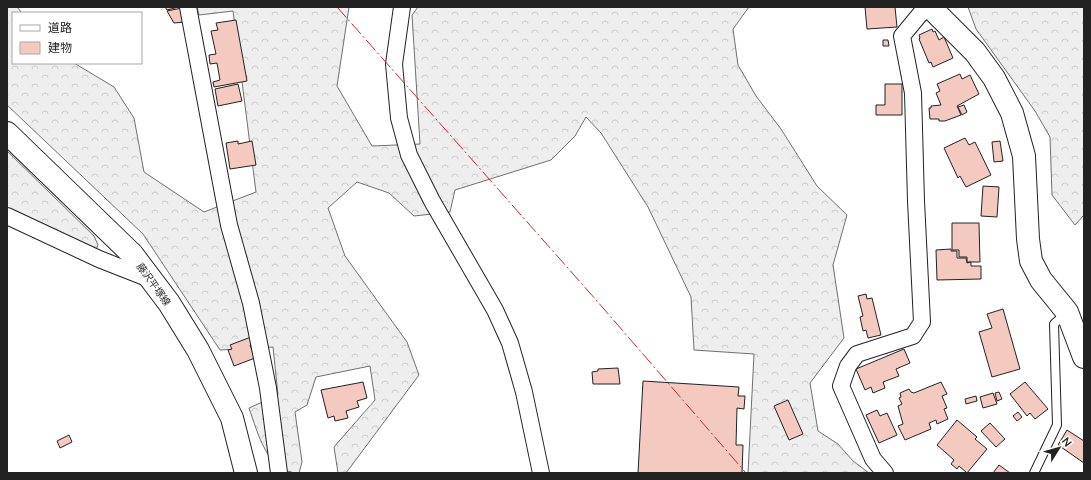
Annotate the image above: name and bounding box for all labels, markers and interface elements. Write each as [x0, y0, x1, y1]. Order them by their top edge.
legend [12, 12, 142, 64]
text: 道路 [48, 20, 72, 36]
text: 建物 [48, 40, 72, 56]
street label: 藤沢平塚線 [133, 260, 174, 309]
north arrow [1039, 428, 1079, 468]
text: N [1058, 434, 1075, 450]

